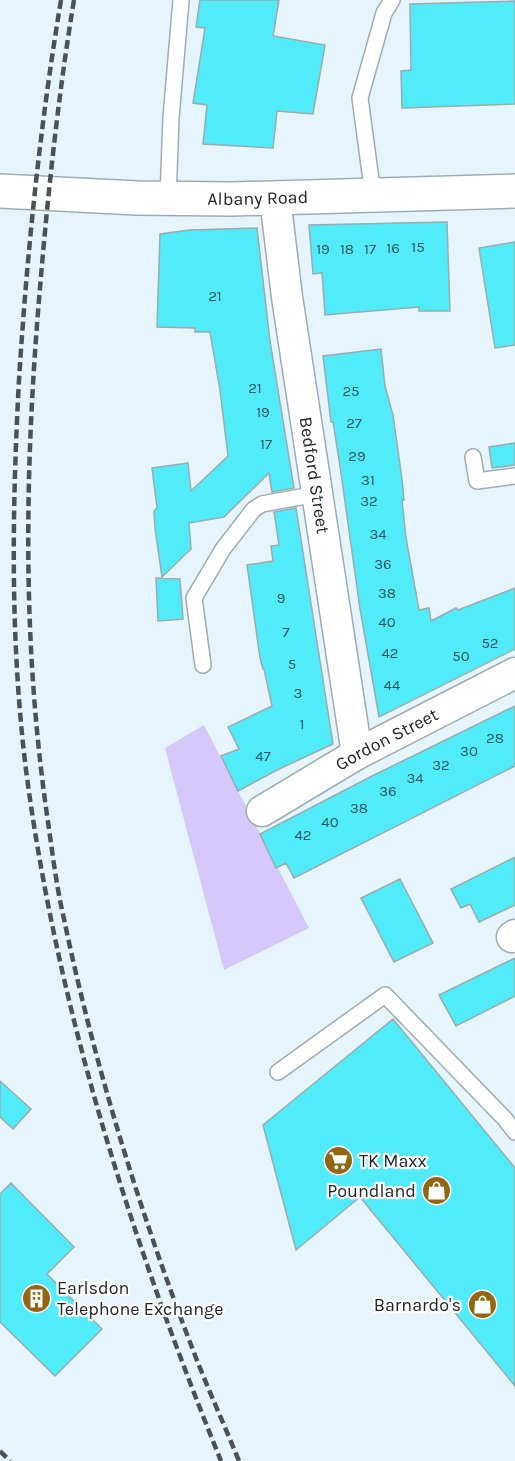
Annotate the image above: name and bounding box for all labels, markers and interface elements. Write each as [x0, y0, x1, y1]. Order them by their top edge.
street label: Albany Road [207, 186, 309, 210]
house number: 15 [411, 238, 425, 256]
house number: 16 [386, 239, 400, 257]
house number: 19 [316, 240, 330, 258]
house number: 18 [340, 240, 354, 258]
house number: 17 [364, 240, 376, 258]
house number: 21 [208, 287, 222, 305]
house number: 21 [248, 379, 262, 397]
house number: 25 [342, 382, 360, 400]
house number: 19 [256, 403, 270, 421]
house number: 27 [346, 414, 362, 432]
street label: Bedford Street [294, 415, 334, 535]
house number: 17 [260, 435, 272, 453]
house number: 29 [348, 447, 366, 465]
house number: 31 [361, 471, 375, 489]
house number: 32 [360, 492, 378, 510]
house number: 34 [369, 525, 387, 543]
house number: 36 [374, 555, 392, 573]
house number: 38 [378, 584, 396, 602]
house number: 9 [277, 589, 285, 607]
house number: 40 [378, 613, 396, 631]
house number: 7 [282, 623, 290, 641]
house number: 52 [481, 634, 499, 652]
house number: 42 [381, 644, 399, 662]
house number: 50 [452, 647, 470, 665]
house number: 5 [288, 655, 296, 673]
house number: 44 [384, 676, 401, 694]
house number: 3 [294, 684, 302, 702]
street label: Gordon Street [331, 703, 442, 775]
house number: 1 [300, 715, 304, 733]
house number: 28 [486, 729, 504, 747]
house number: 30 [460, 742, 478, 760]
house number: 47 [255, 747, 271, 765]
house number: 32 [432, 756, 450, 774]
house number: 34 [406, 769, 424, 787]
house number: 36 [379, 782, 397, 800]
house number: 38 [350, 799, 368, 817]
house number: 40 [321, 813, 339, 831]
house number: 42 [294, 826, 312, 844]
supermarket icon: TK Maxx [322, 1145, 354, 1177]
place label: TK Maxx [359, 1150, 427, 1172]
shop icon: Poundland [421, 1175, 453, 1207]
place label: Poundland [327, 1180, 416, 1202]
place label: Earlsdon Telephone Exchange [57, 1277, 223, 1320]
building icon: Earlsdon Telephone Exchange [20, 1282, 52, 1314]
shop icon: Barnardo's [466, 1289, 498, 1321]
place label: Barnardo's [374, 1294, 461, 1316]

